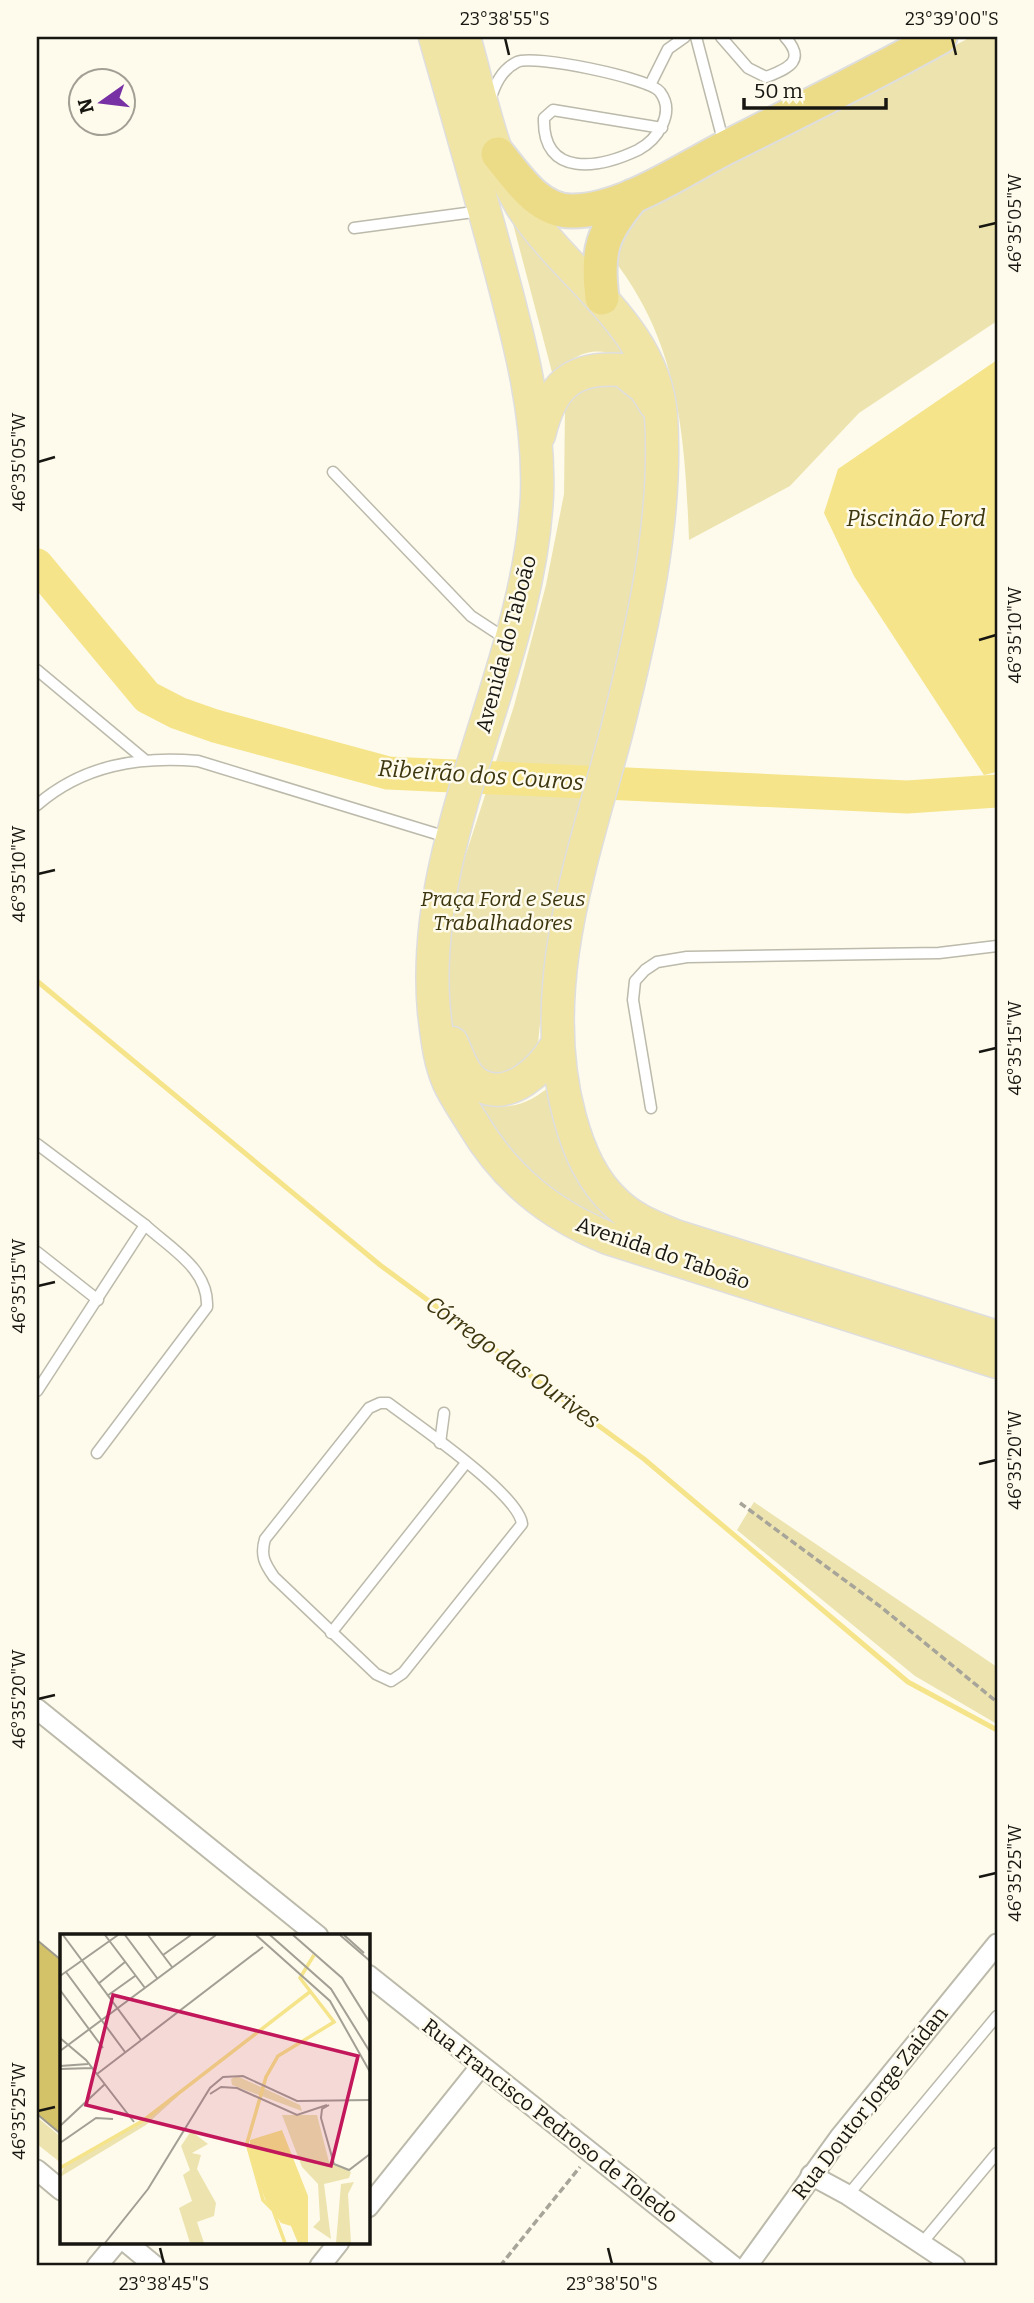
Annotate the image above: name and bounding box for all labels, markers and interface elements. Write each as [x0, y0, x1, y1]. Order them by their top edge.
text: 23°38'55"S [460, 8, 550, 30]
text: 23°39'00"S [905, 8, 999, 30]
north arrow [66, 66, 136, 136]
scale bar [744, 66, 885, 110]
text: 50 m [754, 78, 803, 104]
text: N [73, 96, 99, 116]
text: 46°35'05"W [1004, 173, 1026, 273]
text: 46°35'05"W [8, 412, 30, 512]
water label: Piscinão Ford [846, 504, 986, 532]
street label: Avenida do Taboão [470, 552, 542, 736]
text: 46°35'10"W [1004, 586, 1026, 683]
water label: Ribeirão dos Couros [377, 754, 585, 796]
text: 46°35'10"W [8, 825, 30, 922]
park label: Praça Ford e Seus Trabalhadores [420, 886, 586, 936]
text: 46°35'15"W [1004, 1000, 1026, 1095]
street label: Avenida do Taboão [572, 1211, 754, 1295]
text: 46°35'15"W [8, 1238, 30, 1333]
water label: Córrego das Ourives [420, 1289, 606, 1435]
text: 46°35'20"W [1004, 1410, 1026, 1510]
text: 46°35'20"W [8, 1649, 30, 1749]
text: 46°35'25"W [1004, 1824, 1026, 1922]
inset map [60, 1934, 369, 2244]
street label: Rua Doutor Jorge Zaidan [787, 2001, 953, 2205]
street label: Rua Francisco Pedroso de Toledo [417, 2013, 683, 2229]
text: 46°35'25"W [8, 2062, 30, 2160]
text: 23°38'45"S [119, 2273, 209, 2295]
text: 23°38'50"S [566, 2273, 658, 2295]

